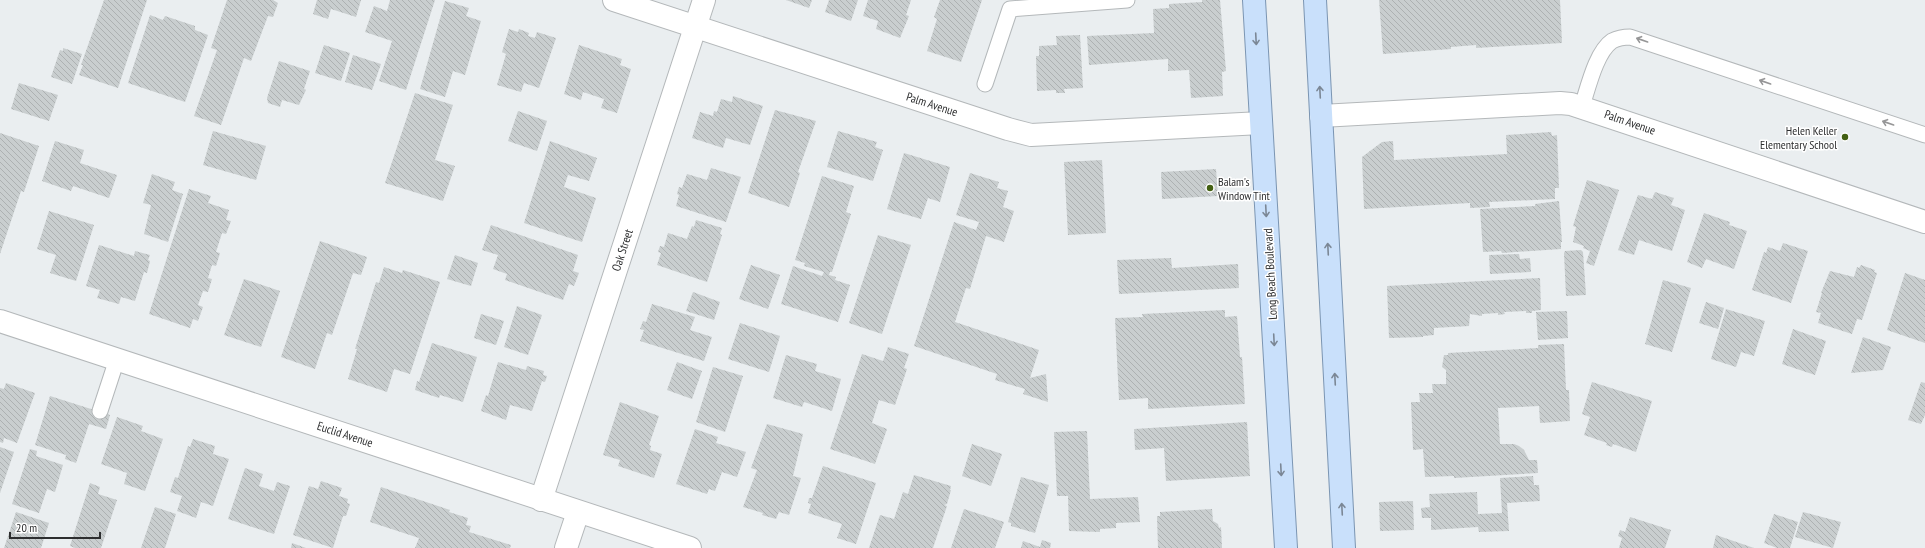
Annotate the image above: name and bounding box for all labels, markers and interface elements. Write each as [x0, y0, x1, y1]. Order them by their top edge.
one-way arrow [1253, 32, 1260, 45]
one-way arrow [1635, 36, 1648, 43]
one-way arrow [1759, 77, 1771, 85]
one-way arrow [1316, 86, 1323, 99]
street label: Palm Avenue [904, 89, 960, 119]
street label: Palm Avenue [1602, 106, 1658, 138]
one-way arrow [1882, 119, 1895, 126]
place label: Helen Keller Elementary School [1760, 123, 1838, 152]
marker: Helen Keller Elementary School [1840, 132, 1850, 142]
place label: Balam's Window Tint [1218, 174, 1271, 203]
marker: Balam's Window Tint [1205, 183, 1215, 193]
one-way arrow [1263, 204, 1270, 217]
street label: Oak Street [608, 227, 636, 273]
street label: Long Beach Boulevard [1260, 228, 1280, 320]
one-way arrow [1324, 243, 1332, 256]
one-way arrow [1270, 333, 1277, 346]
one-way arrow [1331, 373, 1338, 386]
street label: Euclid Avenue [315, 418, 375, 450]
one-way arrow [1278, 463, 1285, 476]
one-way arrow [1338, 503, 1345, 516]
scale bar [10, 514, 100, 540]
text: 20 m [16, 520, 37, 535]

